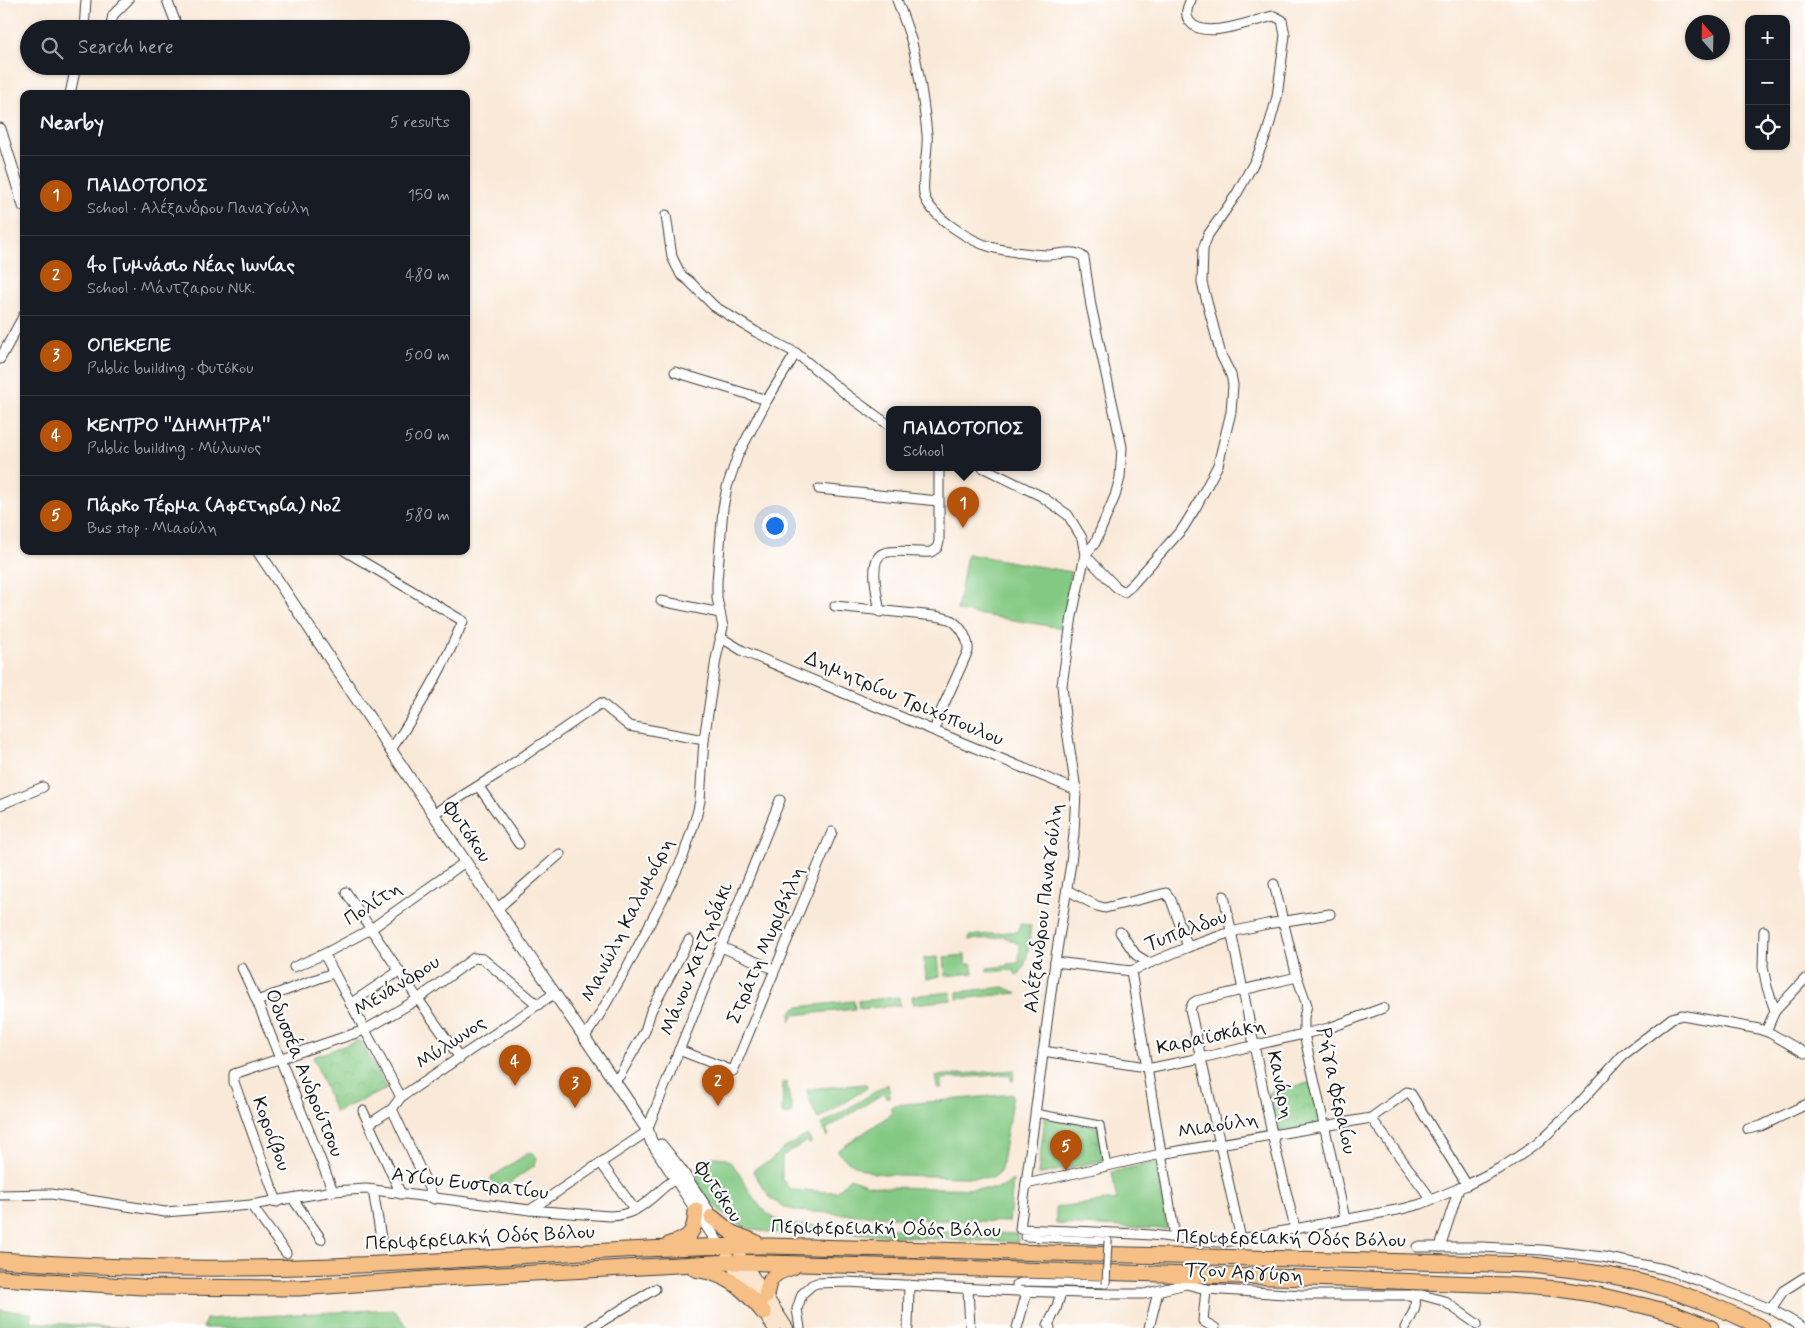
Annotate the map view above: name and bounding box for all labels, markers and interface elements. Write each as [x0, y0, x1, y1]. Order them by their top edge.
north arrow [1685, 15, 1730, 60]
map controls [1745, 15, 1790, 150]
button: + [1745, 15, 1790, 60]
search box [20, 20, 470, 75]
icon: search [38, 34, 66, 62]
text: Search here [78, 35, 174, 60]
button: − [1745, 60, 1790, 105]
button: locate [1745, 105, 1790, 150]
text: Nearby [40, 109, 104, 137]
text: 5 results [390, 112, 450, 133]
text: ΠΑΙΔΟΤΟΠΟΣ [87, 173, 208, 198]
text: 1 [52, 185, 60, 206]
text: 150 m [408, 185, 450, 206]
text: School · Αλέξανδρου Παναγούλη [87, 198, 310, 219]
text: 4ο Γυμνάσιο Νέας Ιωνίας [87, 253, 295, 278]
text: 2 [52, 265, 60, 286]
text: 480 m [405, 265, 450, 286]
text: School · Μάντζαρου Νικ. [87, 278, 255, 299]
text: ΟΠΕΚΕΠΕ [87, 333, 171, 358]
text: 3 [52, 345, 60, 366]
text: 500 m [405, 345, 450, 366]
text: Public building · Φυτόκου [87, 358, 253, 379]
popup [886, 406, 1041, 471]
text: ΚΕΝΤΡΟ ''ΔΗΜΗΤΡΑ'' [87, 413, 271, 438]
text: ΠΑΙΔΟΤΟΠΟΣ [903, 416, 1024, 441]
text: 4 [51, 425, 61, 446]
text: 500 m [405, 425, 450, 446]
text: Public building · Μύλωνος [87, 438, 261, 459]
text: School [903, 441, 944, 462]
pin: 1 [947, 487, 979, 528]
text: Πάρκο Τέρμα (Αφετηρία) Νο2 [87, 493, 341, 518]
text: 5 [51, 505, 61, 526]
text: 580 m [405, 505, 450, 526]
your location [762, 513, 788, 539]
text: Bus stop · Μιαούλη [87, 518, 217, 539]
street label: Δημητρίου Τριχόπουλου [800, 645, 1008, 753]
street label: Φυτόκου [436, 795, 498, 868]
street label: Αλέξανδρου Παναγούλη [1018, 802, 1070, 1014]
street label: Μανώλη Καλομοίρη [575, 833, 681, 1007]
street label: Στράτη Μυριβήλη [721, 862, 811, 1028]
street label: Πολίτη [339, 875, 407, 933]
street label: Μάνου Χατζηδάκι [654, 878, 740, 1040]
street label: Τυπάλδου [1141, 904, 1231, 958]
street label: Μενάνδρου [349, 949, 445, 1023]
street label: Οδυσσέα Ανδρούτσου [258, 985, 350, 1161]
street label: Μύλωνος [411, 1010, 492, 1076]
street label: Καραϊσκάκη [1154, 1012, 1268, 1062]
street label: Ρήγα Φεραίου [1309, 1025, 1363, 1157]
pin: 4 [499, 1045, 531, 1086]
street label: Κανάρη [1260, 1048, 1300, 1122]
pin: 2 [702, 1065, 734, 1106]
pin: 3 [559, 1067, 591, 1108]
street label: Κοροίβου [245, 1093, 297, 1175]
street label: Μιαούλη [1176, 1106, 1260, 1146]
pin: 5 [1050, 1130, 1082, 1171]
street label: Φυτόκου [687, 1155, 749, 1228]
street label: Αγίου Ευστρατίου [390, 1161, 550, 1207]
street label: Περιφερειακή Οδός Βόλου [771, 1213, 1001, 1245]
street label: Περιφερειακή Οδός Βόλου [364, 1219, 596, 1257]
street label: Περιφερειακή Οδός Βόλου [1176, 1223, 1406, 1255]
street label: Τζον Αργύρη [1184, 1256, 1304, 1290]

